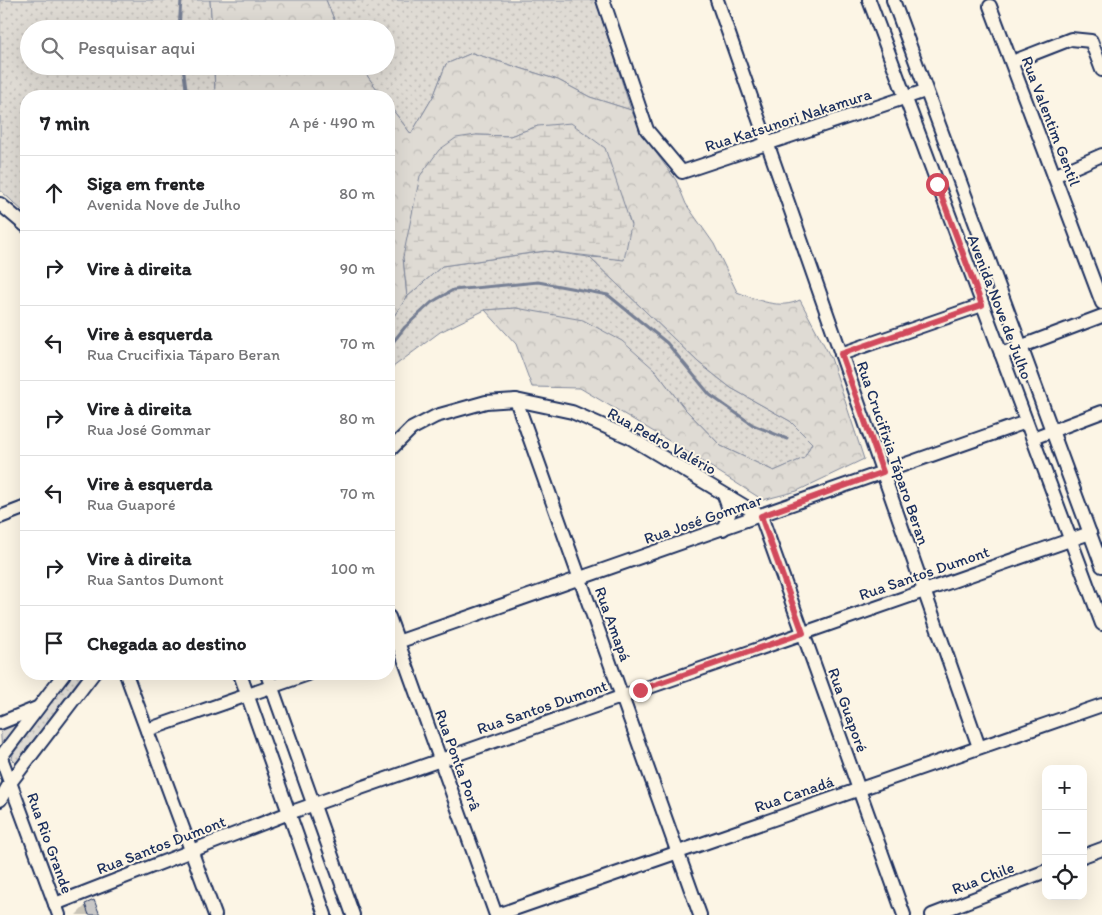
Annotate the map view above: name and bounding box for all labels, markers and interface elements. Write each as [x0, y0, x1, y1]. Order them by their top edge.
search box [20, 20, 395, 75]
icon: search [38, 34, 66, 62]
text: Pesquisar aqui [78, 36, 195, 59]
street label: Rua Valentim Gentil [1017, 53, 1085, 189]
street label: Rua Katsunori Nakamura [702, 84, 874, 156]
text: 7 min [40, 110, 89, 135]
text: A pé · 490 m [289, 113, 375, 132]
text: Siga em frente [87, 172, 205, 195]
route start [926, 173, 949, 196]
icon: ahead [40, 179, 68, 207]
text: 80 m [339, 184, 375, 203]
text: Avenida Nove de Julho [87, 195, 241, 214]
street label: Avenida Nove de Julho [964, 232, 1036, 382]
icon: right [40, 254, 68, 282]
text: Vire à direita [87, 257, 192, 280]
text: 90 m [340, 259, 375, 278]
text: Vire à esquerda [87, 322, 213, 345]
icon: left [40, 329, 68, 357]
text: 70 m [340, 334, 375, 353]
text: Rua Crucifixia Táparo Beran [87, 345, 280, 364]
street label: Rua Crucifixia Táparo Beran [853, 359, 933, 547]
text: Vire à direita [87, 397, 192, 420]
street label: Rua Pedro Valério [604, 403, 720, 479]
icon: right [40, 404, 68, 432]
text: 80 m [339, 409, 375, 428]
text: Rua José Gommar [87, 420, 211, 439]
text: Vire à esquerda [87, 472, 213, 495]
icon: left [40, 479, 68, 507]
text: 70 m [340, 484, 375, 503]
street label: Rua José Gommar [641, 490, 765, 548]
text: Rua Guaporé [87, 495, 176, 514]
street label: Rua Santos Dumont [856, 542, 992, 604]
text: Vire à direita [87, 547, 192, 570]
icon: right [40, 554, 68, 582]
text: 100 m [331, 559, 375, 578]
text: Rua Santos Dumont [87, 570, 224, 589]
street label: Rua Amapá [591, 584, 636, 665]
icon: arrive [40, 629, 68, 657]
text: Chegada ao destino [87, 632, 246, 655]
street label: Rua Guaporé [824, 665, 872, 755]
street label: Rua Santos Dumont [474, 676, 610, 738]
route end [629, 679, 652, 702]
street label: Rua Ponta Porâ [431, 707, 485, 814]
map controls [1042, 765, 1087, 900]
button: + [1042, 765, 1087, 810]
street label: Rua Canadá [752, 771, 837, 816]
street label: Rua Rio Grande [23, 790, 77, 896]
button: − [1042, 810, 1087, 855]
street label: Rua Santos Dumont [94, 812, 228, 878]
button: locate [1042, 855, 1087, 900]
street label: Rua Chile [949, 857, 1017, 899]

